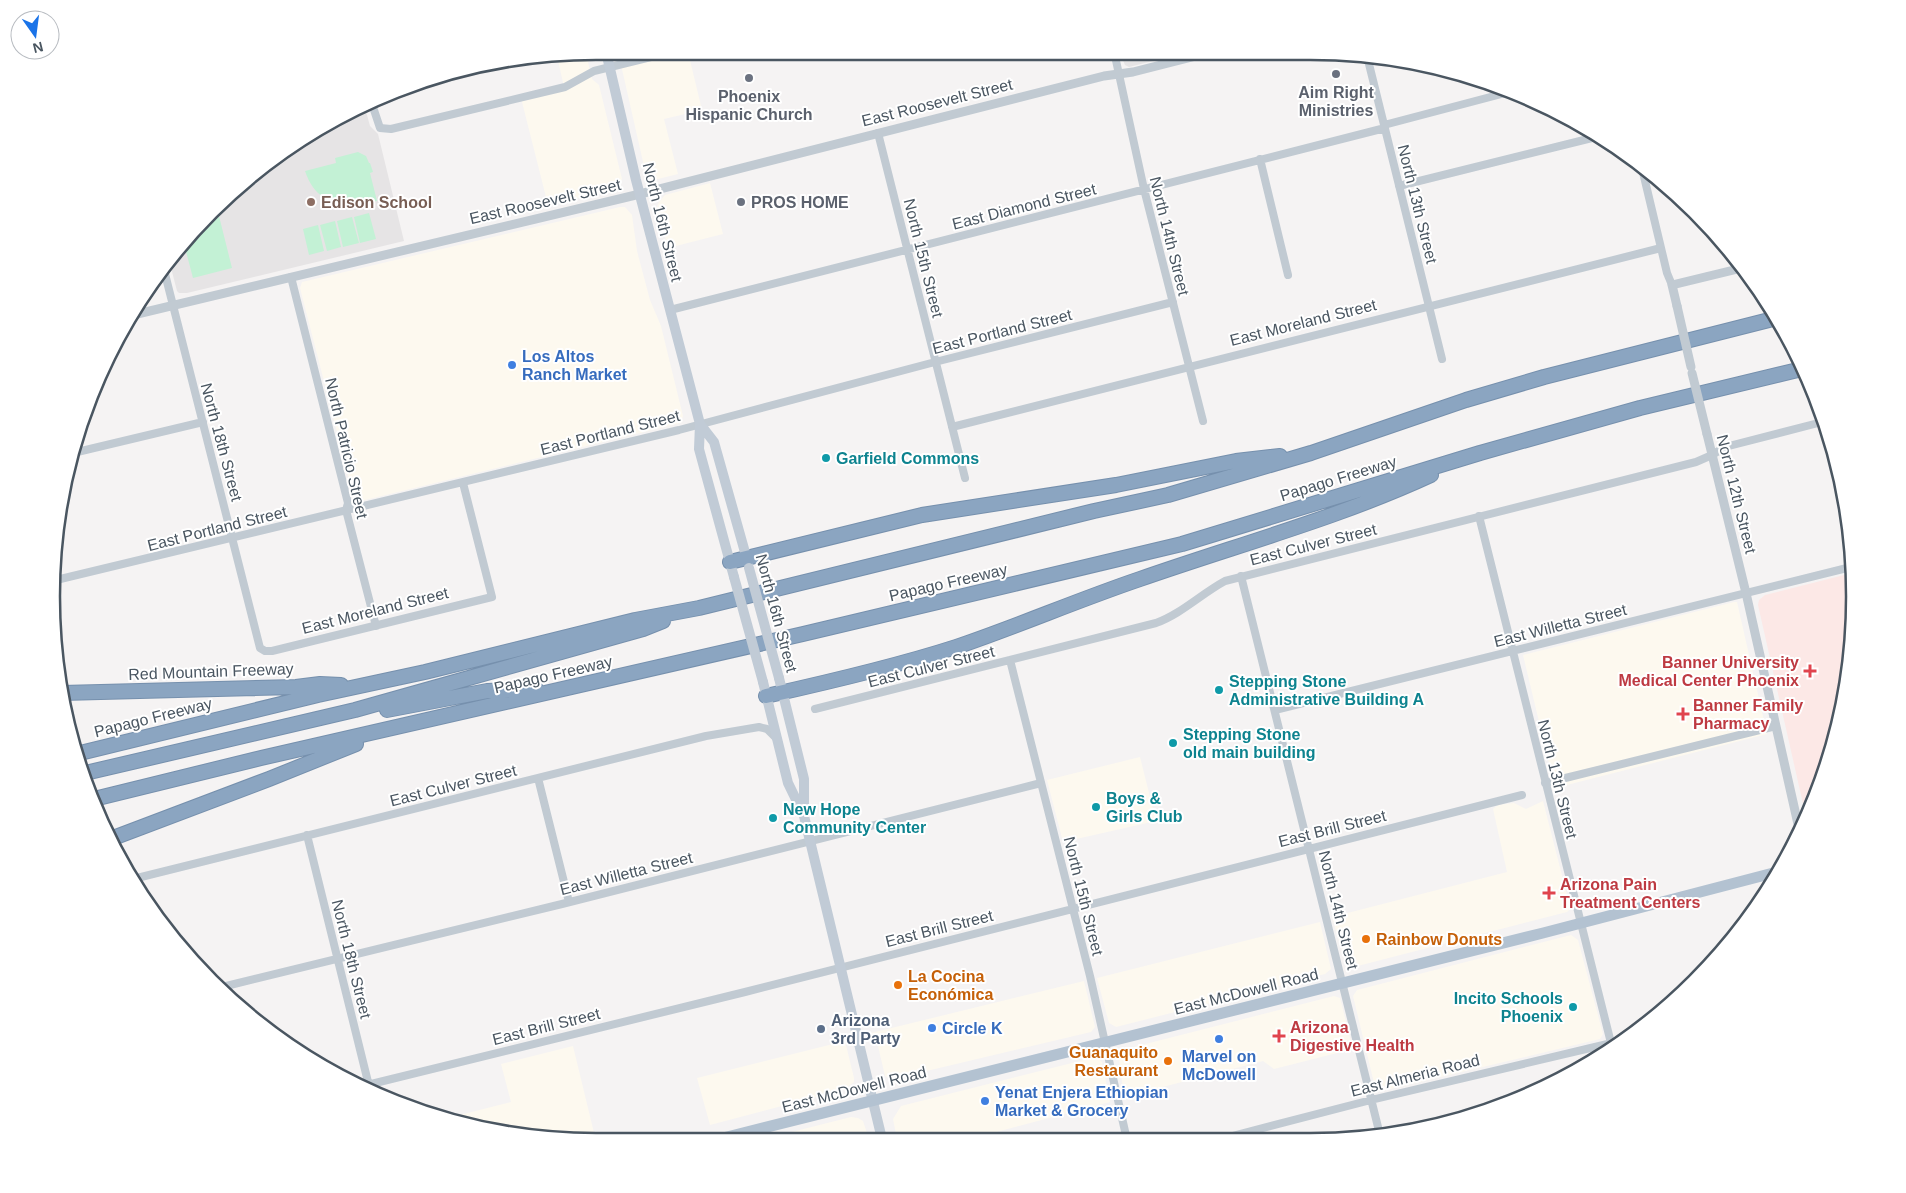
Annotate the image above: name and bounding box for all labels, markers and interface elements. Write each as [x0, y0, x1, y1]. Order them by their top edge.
north arrow [10, 10, 60, 60]
text: N [31, 39, 45, 57]
marker: Aim Right Ministries [1330, 68, 1342, 80]
marker: Phoenix Hispanic Church [743, 72, 755, 84]
street label: East Roosevelt Street [860, 75, 1015, 129]
place label: Aim Right Ministries [1298, 84, 1374, 119]
place label: Phoenix Hispanic Church [685, 88, 813, 123]
street label: North 13th Street [1395, 143, 1441, 266]
street label: North 16th Street [640, 161, 686, 284]
street label: North 14th Street [1147, 175, 1193, 298]
street label: East Roosevelt Street [468, 176, 623, 227]
street label: East Diamond Street [950, 180, 1098, 233]
place label: Edison School [321, 194, 432, 211]
place label: PROS HOME [751, 194, 849, 211]
marker: Edison School [305, 196, 317, 208]
marker: PROS HOME [735, 196, 747, 208]
street label: North 15th Street [901, 197, 947, 320]
street label: East Moreland Street [1228, 296, 1379, 349]
street label: East Portland Street [931, 306, 1074, 357]
place label: Los Altos Ranch Market [522, 348, 628, 383]
marker: Los Altos Ranch Market [506, 359, 518, 371]
street label: North Patricio Street [322, 376, 371, 521]
street label: North 18th Street [198, 381, 246, 504]
street label: East Portland Street [539, 407, 682, 458]
street label: North 12th Street [1714, 433, 1760, 556]
place label: Garfield Commons [836, 450, 979, 467]
marker: Garfield Commons [820, 452, 832, 464]
street label: Papago Freeway [1278, 453, 1398, 504]
street label: East Portland Street [146, 503, 289, 554]
street label: East Culver Street [1248, 520, 1379, 568]
street label: North 16th Street [753, 552, 801, 675]
street label: Papago Freeway [887, 561, 1009, 604]
street label: East Moreland Street [300, 584, 451, 637]
street label: East Willetta Street [1492, 601, 1629, 650]
street label: East Culver Street [866, 642, 997, 690]
street label: Papago Freeway [492, 653, 614, 696]
place label: Banner University Medical Center Phoenix [1619, 654, 1799, 689]
street label: Red Mountain Freeway [128, 660, 294, 683]
marker: Banner University Medical Center Phoenix [1803, 664, 1817, 678]
place label: Stepping Stone Administrative Building A [1229, 673, 1424, 708]
marker: Stepping Stone Administrative Building A [1213, 684, 1225, 696]
street label: Papago Freeway [92, 695, 214, 740]
place label: Banner Family Pharmacy [1693, 697, 1803, 732]
marker: Banner Family Pharmacy [1677, 708, 1689, 720]
street label: North 13th Street [1535, 718, 1581, 841]
place label: Stepping Stone old main building [1183, 726, 1315, 761]
marker: Stepping Stone old main building [1167, 737, 1179, 749]
street label: East Culver Street [388, 761, 519, 809]
place label: Boys & Girls Club [1106, 790, 1183, 825]
place label: New Hope Community Center [783, 801, 926, 836]
marker: Boys & Girls Club [1090, 801, 1102, 813]
street label: East Brill Street [1277, 807, 1388, 850]
marker: New Hope Community Center [767, 812, 779, 824]
street label: North 15th Street [1061, 835, 1107, 958]
street label: East Willetta Street [558, 849, 695, 898]
street label: North 14th Street [1316, 849, 1362, 972]
place label: Arizona Pain Treatment Centers [1560, 876, 1701, 911]
marker: Arizona Pain Treatment Centers [1542, 886, 1556, 900]
street label: North 18th Street [329, 898, 375, 1021]
street label: East Brill Street [884, 907, 995, 950]
place label: Rainbow Donuts [1376, 931, 1502, 948]
marker: Rainbow Donuts [1360, 933, 1372, 945]
street label: East McDowell Road [1172, 965, 1320, 1018]
place label: La Cocina Económica [908, 968, 993, 1003]
marker: La Cocina Económica [892, 979, 904, 991]
place label: Incito Schools Phoenix [1454, 990, 1563, 1025]
marker: Incito Schools Phoenix [1567, 1001, 1579, 1013]
street label: East Brill Street [491, 1005, 602, 1048]
place label: Arizona 3rd Party [831, 1012, 900, 1047]
place label: Arizona Digestive Health [1290, 1019, 1414, 1054]
place label: Circle K [942, 1020, 1003, 1037]
marker: Circle K [926, 1022, 938, 1034]
marker: Arizona 3rd Party [815, 1023, 827, 1035]
marker: Arizona Digestive Health [1272, 1029, 1286, 1043]
marker: Marvel on McDowell [1213, 1033, 1225, 1045]
place label: Guanaquito Restaurant [1069, 1044, 1159, 1079]
place label: Marvel on McDowell [1182, 1048, 1256, 1083]
street label: East Almeria Road [1349, 1051, 1481, 1100]
marker: Guanaquito Restaurant [1162, 1055, 1174, 1067]
street label: East McDowell Road [780, 1063, 928, 1116]
place label: Yenat Enjera Ethiopian Market & Grocery [995, 1084, 1168, 1119]
marker: Yenat Enjera Ethiopian Market & Grocery [979, 1095, 991, 1107]

